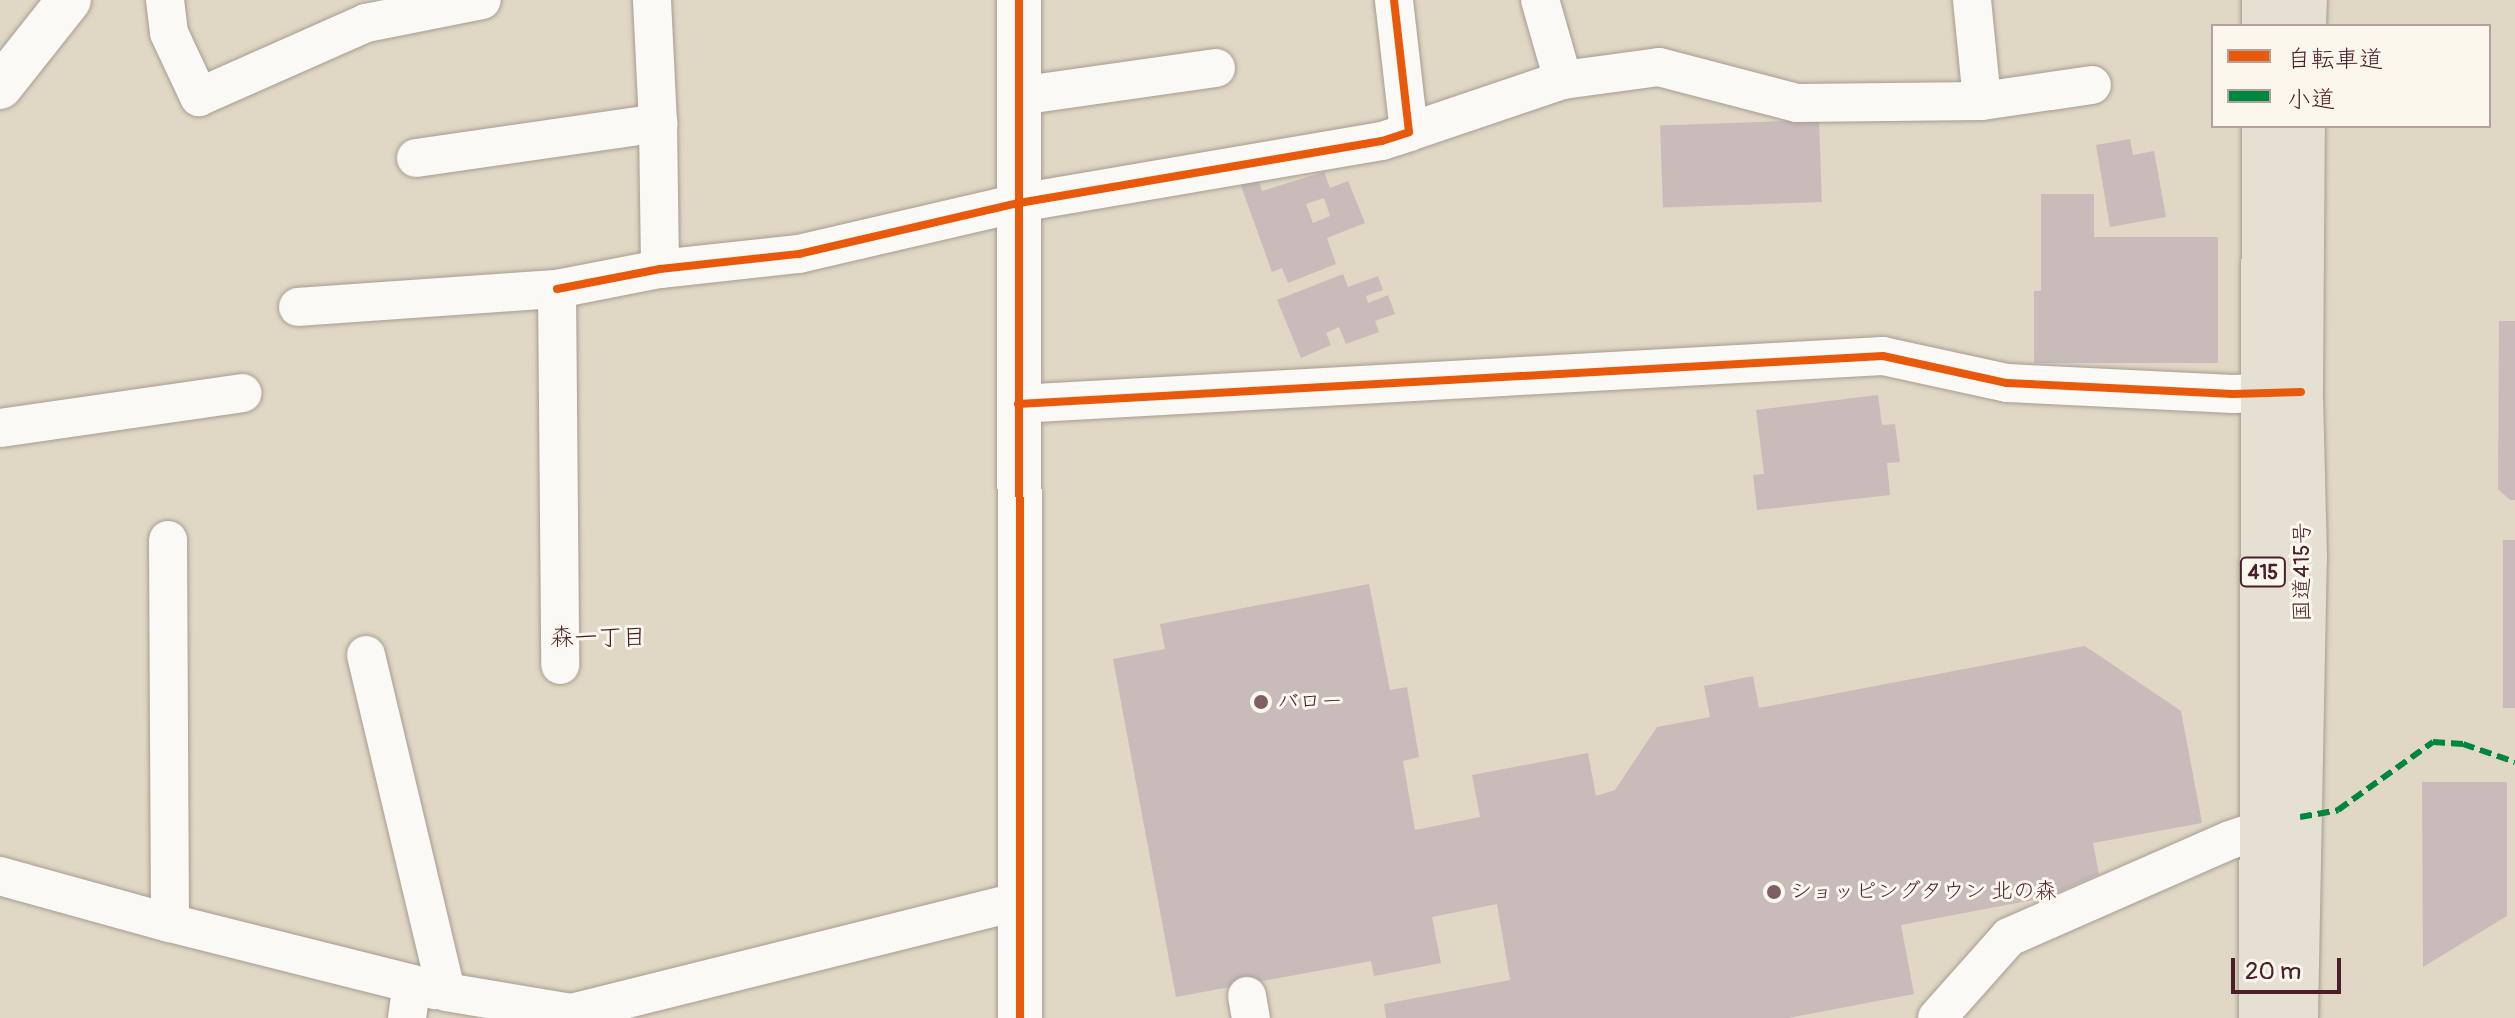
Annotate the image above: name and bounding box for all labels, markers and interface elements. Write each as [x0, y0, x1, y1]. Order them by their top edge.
legend [2211, 24, 2491, 128]
text: 自転車道 [2287, 45, 2383, 74]
text: 小道 [2287, 85, 2335, 114]
street label: 国道415号 [2290, 522, 2316, 622]
road number: 415 [2239, 556, 2287, 588]
district label: 森一丁目 [550, 624, 646, 652]
place label: バロー [1277, 689, 1343, 715]
marker: バロー [1252, 693, 1270, 711]
place label: ショッピングタウン 北の森 [1790, 879, 2059, 905]
marker: ショッピングタウン 北の森 [1765, 883, 1783, 901]
scale bar [2235, 942, 2345, 992]
text: 20 m [2245, 957, 2301, 986]

